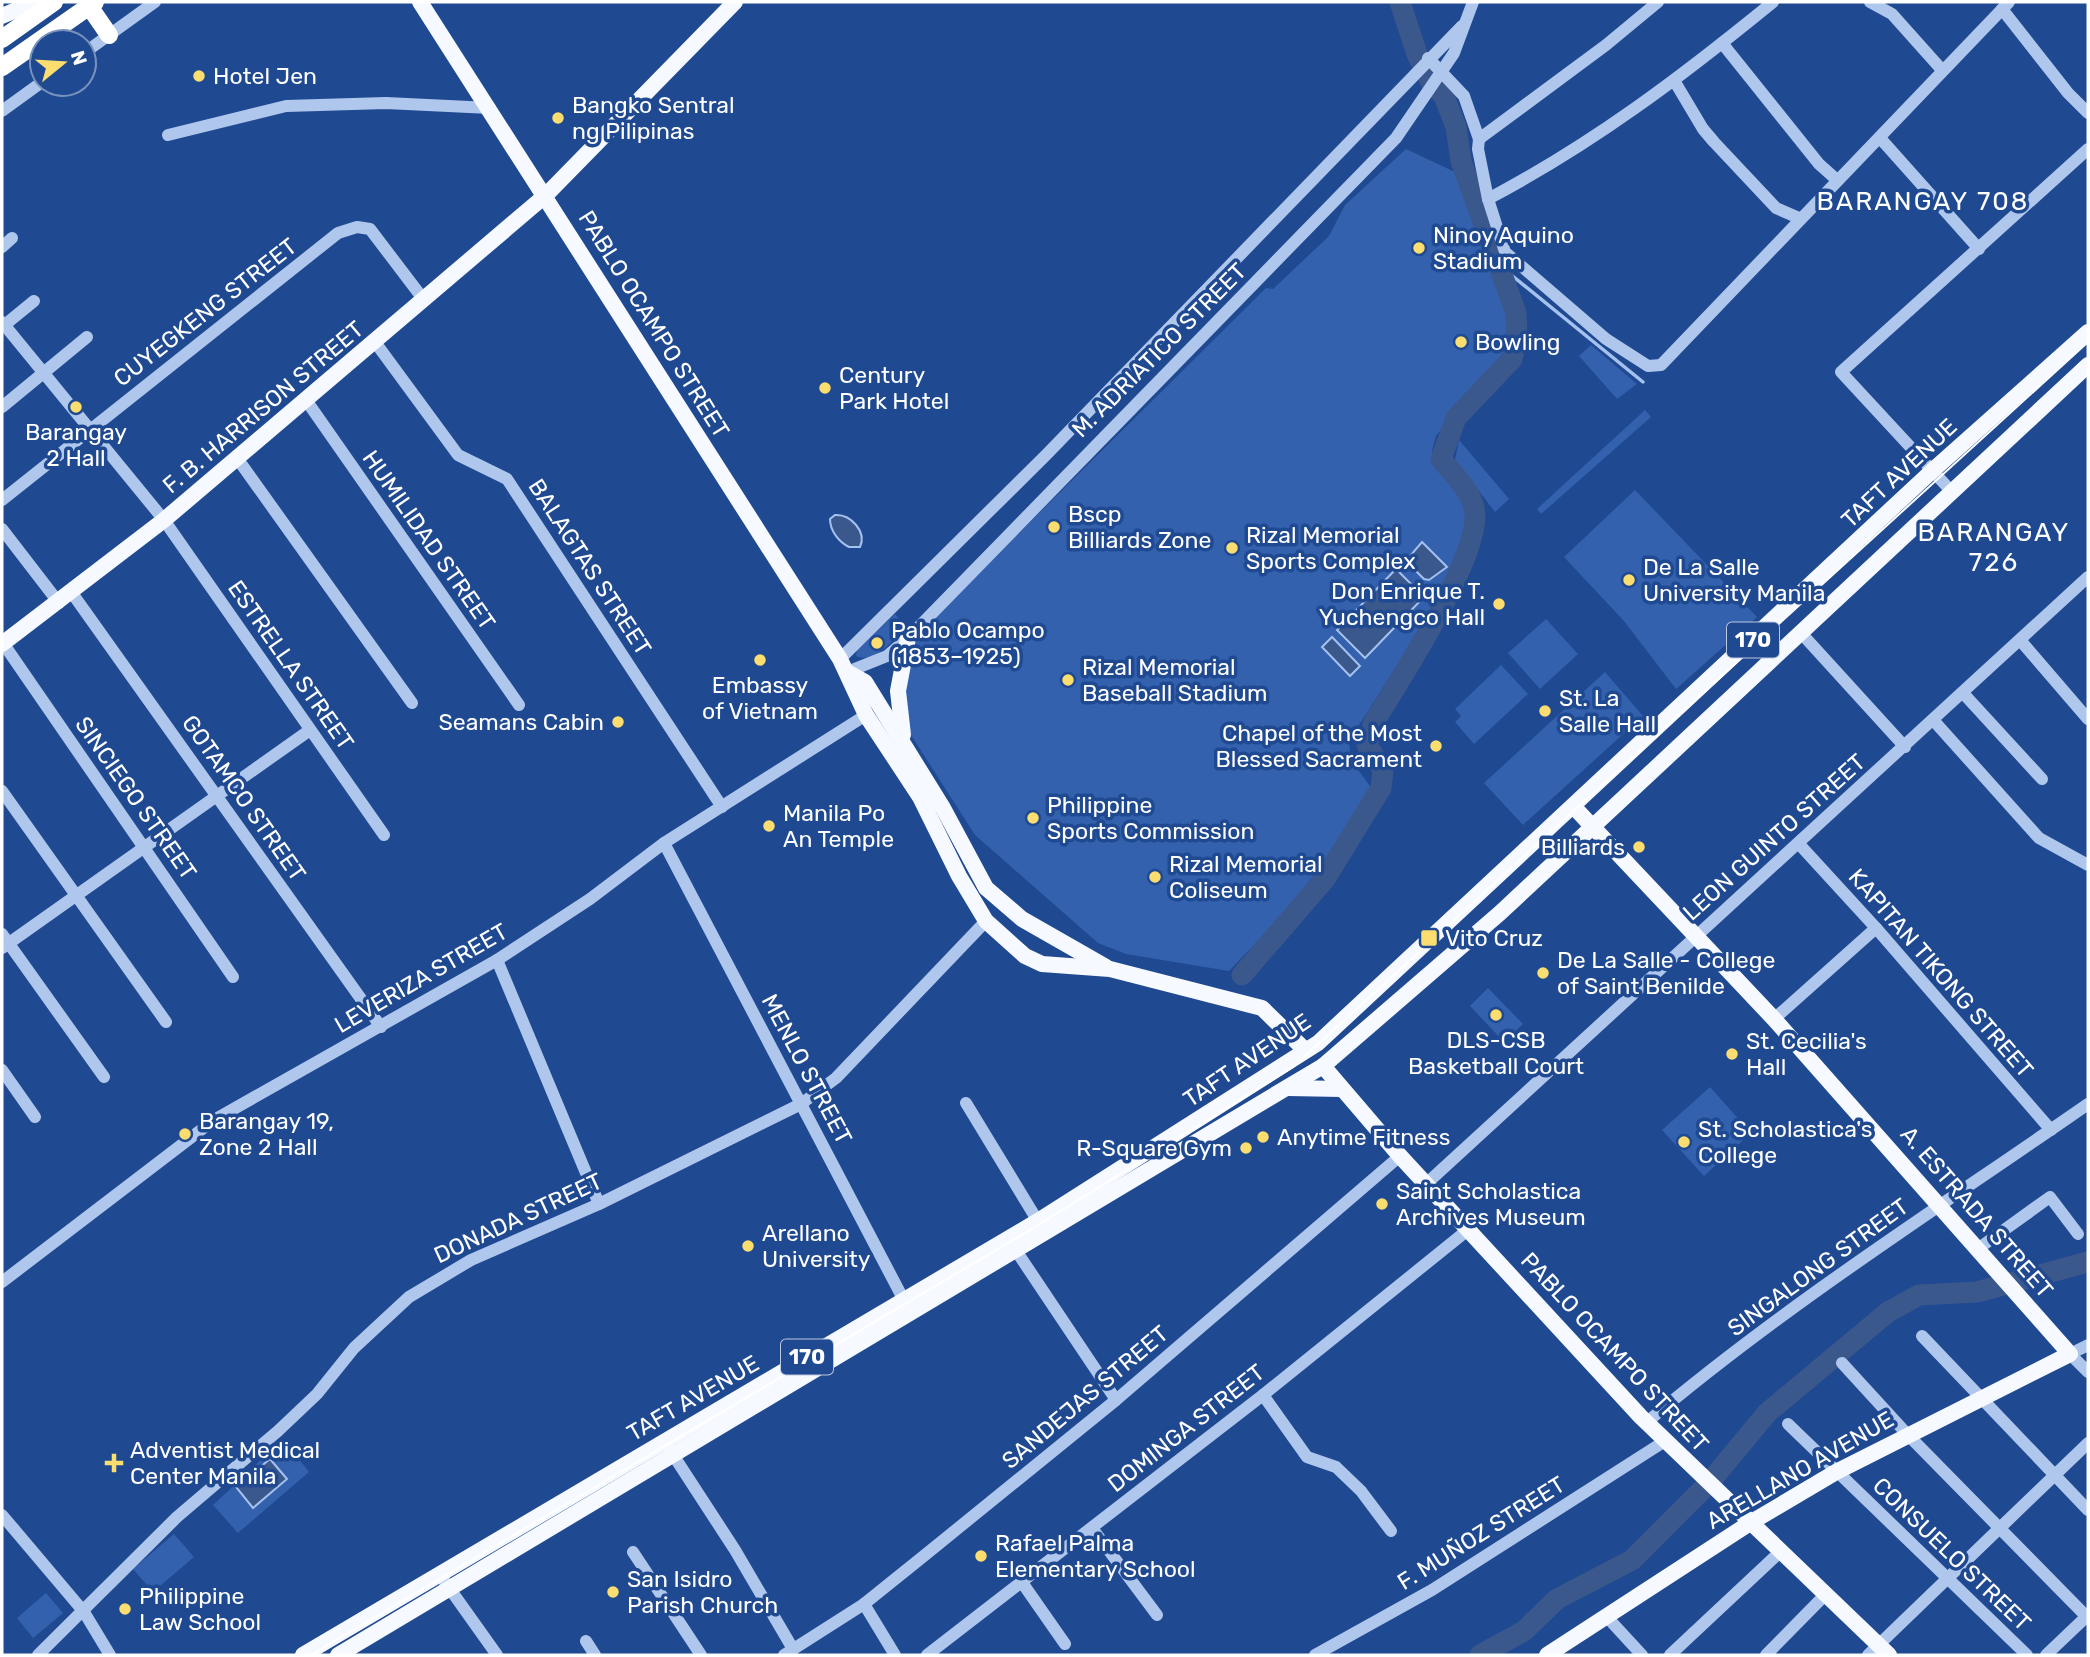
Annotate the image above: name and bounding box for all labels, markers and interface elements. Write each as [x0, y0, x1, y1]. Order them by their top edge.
north arrow [28, 28, 98, 98]
text: N [66, 48, 92, 68]
place label: Hotel Jen [213, 62, 317, 90]
marker: Hotel Jen [191, 68, 207, 84]
place label: Bangko Sentral ng Pilipinas [572, 91, 735, 145]
marker: Bangko Sentral ng Pilipinas [550, 110, 566, 126]
district label: BARANGAY 708 [1817, 186, 2029, 217]
street label: PABLO OCAMPO STREET [573, 205, 735, 443]
place label: Ninoy Aquino Stadium [1433, 221, 1574, 275]
street label: CUYEGKENG STREET [108, 232, 302, 392]
marker: Ninoy Aquino Stadium [1411, 240, 1427, 256]
street label: M. ADRIATICO STREET [1066, 257, 1252, 443]
street label: F. B. HARRISON STREET [157, 315, 369, 499]
place label: Bowling [1475, 328, 1561, 356]
marker: Bowling [1453, 334, 1469, 350]
place label: Century Park Hotel [839, 361, 949, 415]
marker: Century Park Hotel [817, 380, 833, 396]
marker: Barangay 2 Hall [68, 399, 84, 415]
street label: TAFT AVENUE [1835, 412, 1963, 534]
place label: Barangay 2 Hall [25, 418, 127, 472]
street label: HUMILIDAD STREET [357, 445, 501, 635]
street label: BALAGTAS STREET [523, 474, 657, 660]
place label: Bscp Billiards Zone [1068, 500, 1211, 554]
district label: BARANGAY 726 [1918, 517, 2070, 578]
marker: Bscp Billiards Zone [1046, 519, 1062, 535]
place label: Rizal Memorial Sports Complex [1246, 521, 1416, 575]
marker: Rizal Memorial Sports Complex [1224, 540, 1240, 556]
place label: De La Salle University Manila [1643, 553, 1825, 607]
marker: De La Salle University Manila [1621, 572, 1637, 588]
street label: ESTRELLA STREET [222, 575, 360, 755]
place label: Don Enrique T. Yuchengco Hall [1319, 577, 1485, 631]
marker: Don Enrique T. Yuchengco Hall [1491, 596, 1507, 612]
place label: Pablo Ocampo (1853–1925) [891, 616, 1045, 670]
road number: 170 [1727, 622, 1779, 658]
marker: Pablo Ocampo (1853–1925) [869, 635, 885, 651]
marker: Embassy of Vietnam [752, 652, 768, 668]
place label: Rizal Memorial Baseball Stadium [1082, 653, 1267, 707]
place label: Embassy of Vietnam [702, 671, 818, 725]
marker: Rizal Memorial Baseball Stadium [1060, 672, 1076, 688]
place label: St. La Salle Hall [1559, 684, 1656, 738]
marker: St. La Salle Hall [1537, 703, 1553, 719]
place label: Seamans Cabin [438, 708, 604, 736]
street label: GOTAMCO STREET [176, 710, 312, 886]
street label: SINCIEGO STREET [69, 711, 203, 885]
marker: Seamans Cabin [610, 714, 626, 730]
place label: Chapel of the Most Blessed Sacrament [1215, 719, 1422, 773]
marker: Chapel of the Most Blessed Sacrament [1428, 738, 1444, 754]
street label: LEON GUINTO STREET [1677, 748, 1871, 926]
place label: Philippine Sports Commission [1047, 791, 1254, 845]
place label: Manila Po An Temple [783, 799, 894, 853]
marker: Philippine Sports Commission [1025, 810, 1041, 826]
marker: Manila Po An Temple [761, 818, 777, 834]
place label: Billiards [1541, 833, 1625, 861]
marker: Billiards [1631, 839, 1647, 855]
place label: Rizal Memorial Coliseum [1169, 850, 1323, 904]
street label: KAPITAN TIKONG STREET [1843, 863, 2039, 1083]
marker: Rizal Memorial Coliseum [1147, 869, 1163, 885]
street label: LEVERIZA STREET [330, 917, 512, 1039]
place label: Vito Cruz [1445, 924, 1543, 952]
marker: Vito Cruz [1419, 928, 1439, 948]
place label: De La Salle - College of Saint Benilde [1557, 946, 1775, 1000]
marker: De La Salle - College of Saint Benilde [1535, 965, 1551, 981]
street label: MENLO STREET [756, 989, 858, 1149]
street label: TAFT AVENUE [1178, 1007, 1316, 1113]
marker: DLS-CSB Basketball Court [1488, 1007, 1504, 1023]
place label: DLS-CSB Basketball Court [1408, 1026, 1584, 1080]
place label: St. Cecilia's Hall [1746, 1027, 1867, 1081]
marker: St. Cecilia's Hall [1724, 1046, 1740, 1062]
place label: Barangay 19, Zone 2 Hall [199, 1107, 334, 1161]
place label: St. Scholastica's College [1698, 1115, 1873, 1169]
street label: A. ESTRADA STREET [1895, 1120, 2059, 1304]
place label: Anytime Fitness [1277, 1123, 1450, 1151]
marker: Barangay 19, Zone 2 Hall [177, 1126, 193, 1142]
marker: Anytime Fitness [1255, 1129, 1271, 1145]
place label: R-Square Gym [1076, 1134, 1232, 1162]
marker: St. Scholastica's College [1676, 1134, 1692, 1150]
marker: R-Square Gym [1238, 1140, 1254, 1156]
street label: DONADA STREET [429, 1167, 607, 1269]
place label: Saint Scholastica Archives Museum [1396, 1177, 1586, 1231]
street label: SINGALONG STREET [1722, 1192, 1914, 1342]
marker: Saint Scholastica Archives Museum [1374, 1196, 1390, 1212]
place label: Arellano University [762, 1219, 871, 1273]
marker: Arellano University [740, 1238, 756, 1254]
street label: PABLO OCAMPO STREET [1515, 1246, 1715, 1458]
street label: SANDEJAS STREET [996, 1319, 1174, 1475]
road number: 170 [781, 1340, 833, 1374]
street label: TAFT AVENUE [622, 1349, 764, 1447]
street label: DOMINGA STREET [1102, 1358, 1270, 1498]
street label: ARELLANO AVENUE [1701, 1405, 1899, 1535]
place label: Adventist Medical Center Manila [130, 1436, 320, 1490]
marker: Adventist Medical Center Manila [104, 1453, 124, 1473]
street label: F. MUÑOZ STREET [1392, 1470, 1570, 1596]
street label: CONSUELO STREET [1867, 1471, 2037, 1637]
place label: Rafael Palma Elementary School [995, 1529, 1196, 1583]
marker: Rafael Palma Elementary School [973, 1548, 989, 1564]
place label: San Isidro Parish Church [627, 1565, 778, 1619]
place label: Philippine Law School [139, 1582, 261, 1636]
marker: San Isidro Parish Church [605, 1584, 621, 1600]
marker: Philippine Law School [117, 1601, 133, 1617]

